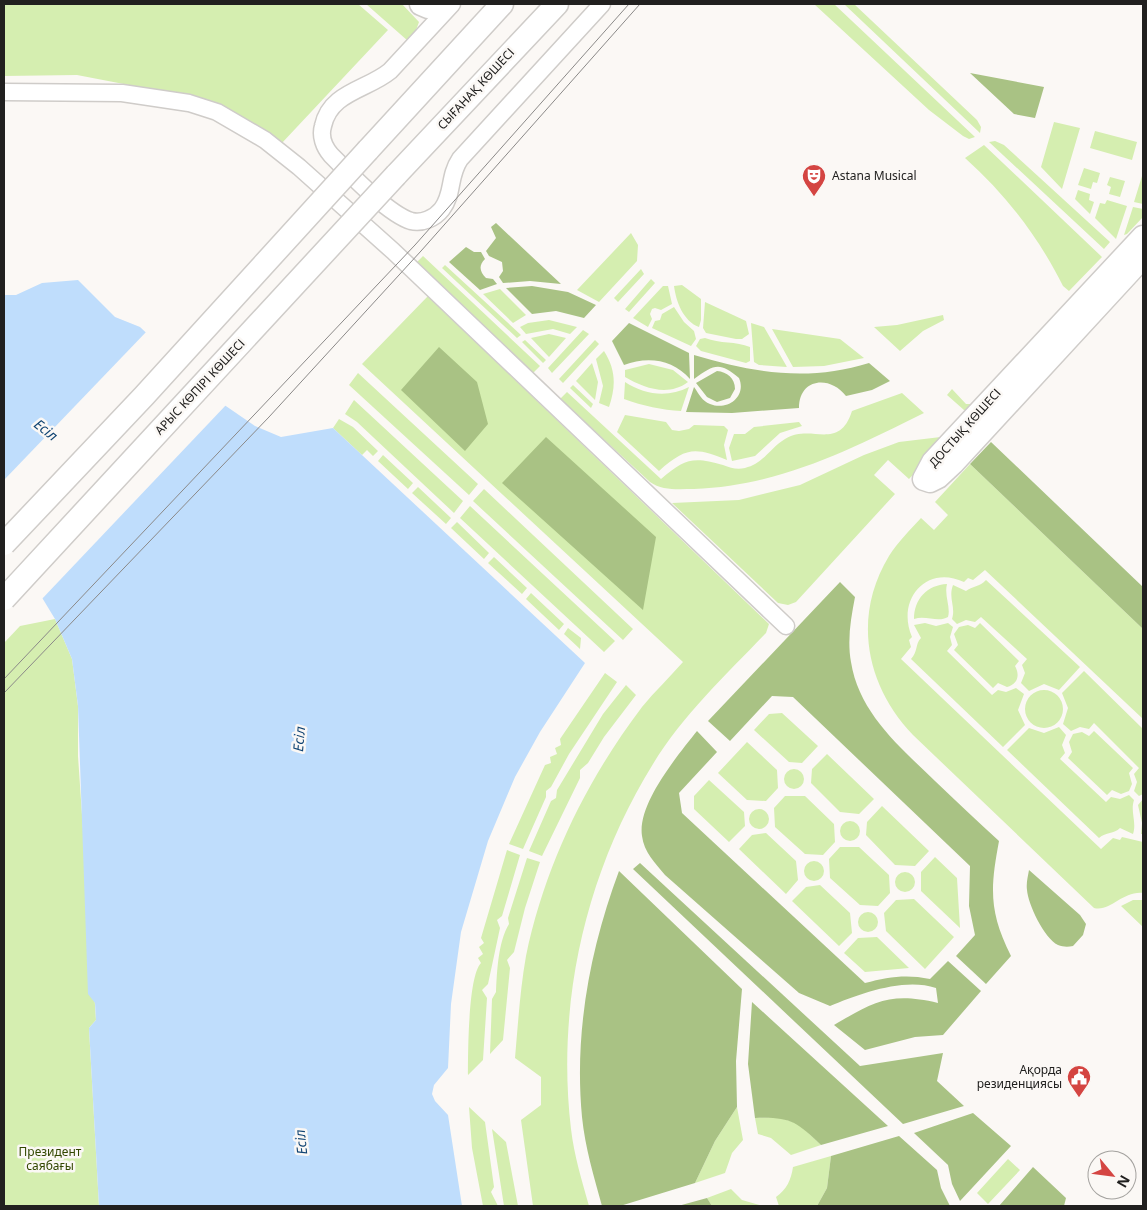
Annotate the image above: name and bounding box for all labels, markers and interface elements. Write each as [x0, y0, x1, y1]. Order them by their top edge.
street label: СЫҒАНАҚ КӨШЕСІ [433, 44, 518, 133]
theatre icon: Astana Musical [801, 163, 827, 197]
place label: Astana Musical [832, 167, 916, 184]
street label: АРЫС КӨПІРІ КӨШЕСІ [151, 335, 249, 438]
street label: ДОСТЫҚ КӨШЕСІ [925, 385, 1005, 471]
water label: Есіл [31, 414, 62, 445]
water label: Есіл [288, 726, 309, 752]
place label: Ақорда резиденциясы [977, 1061, 1062, 1092]
public building icon: Ақорда резиденциясы [1066, 1064, 1092, 1098]
water label: Есіл [290, 1129, 311, 1156]
park label: Президент саябағы [19, 1143, 82, 1174]
north arrow [1087, 1150, 1137, 1200]
text: N [1113, 1172, 1135, 1191]

